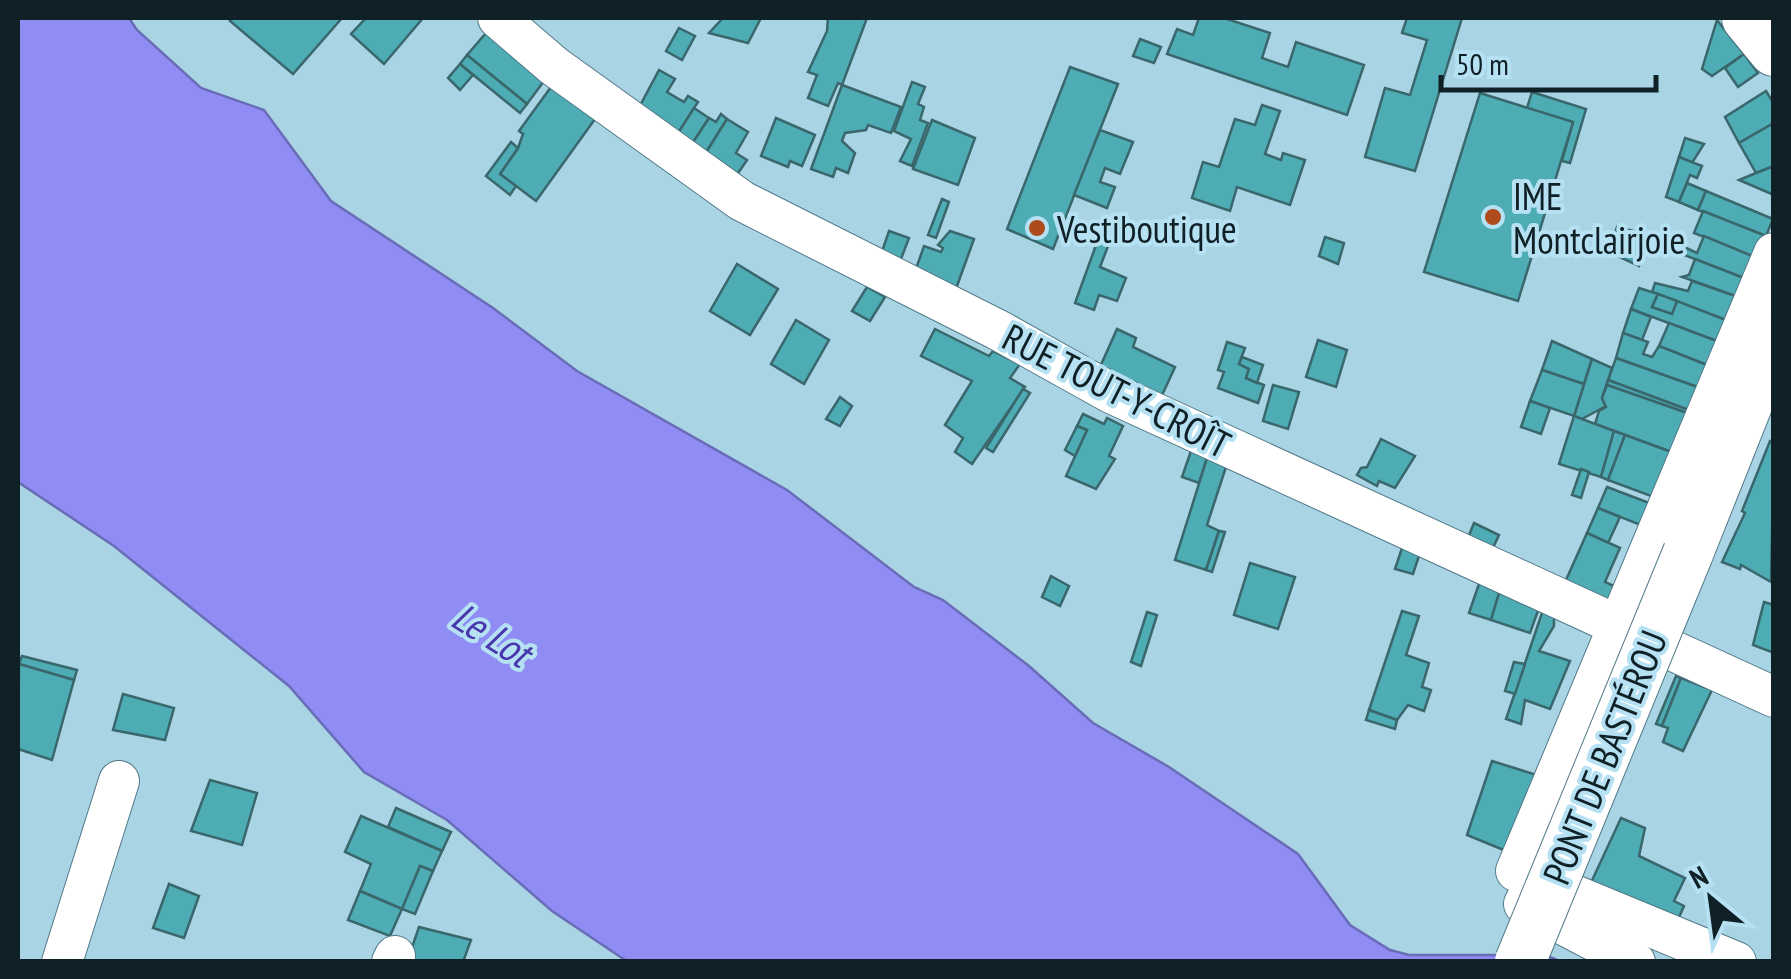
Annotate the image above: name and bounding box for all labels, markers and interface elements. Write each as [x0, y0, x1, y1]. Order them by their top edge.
scale bar [1441, 30, 1656, 92]
text: 50 m [1456, 44, 1509, 83]
place label: IME Montclairjoie [1513, 171, 1685, 264]
place label: Vestiboutique [1056, 204, 1237, 253]
marker: IME Montclairjoie [1482, 206, 1504, 228]
marker: Vestiboutique [1026, 217, 1048, 239]
street label: RUE TOUT-Y-CROÎT [995, 312, 1239, 468]
water label: Le Lot [443, 590, 544, 680]
street label: PONT DE BASTÉROU [1531, 623, 1677, 891]
north arrow [1661, 849, 1761, 949]
text: N [1683, 857, 1714, 897]

